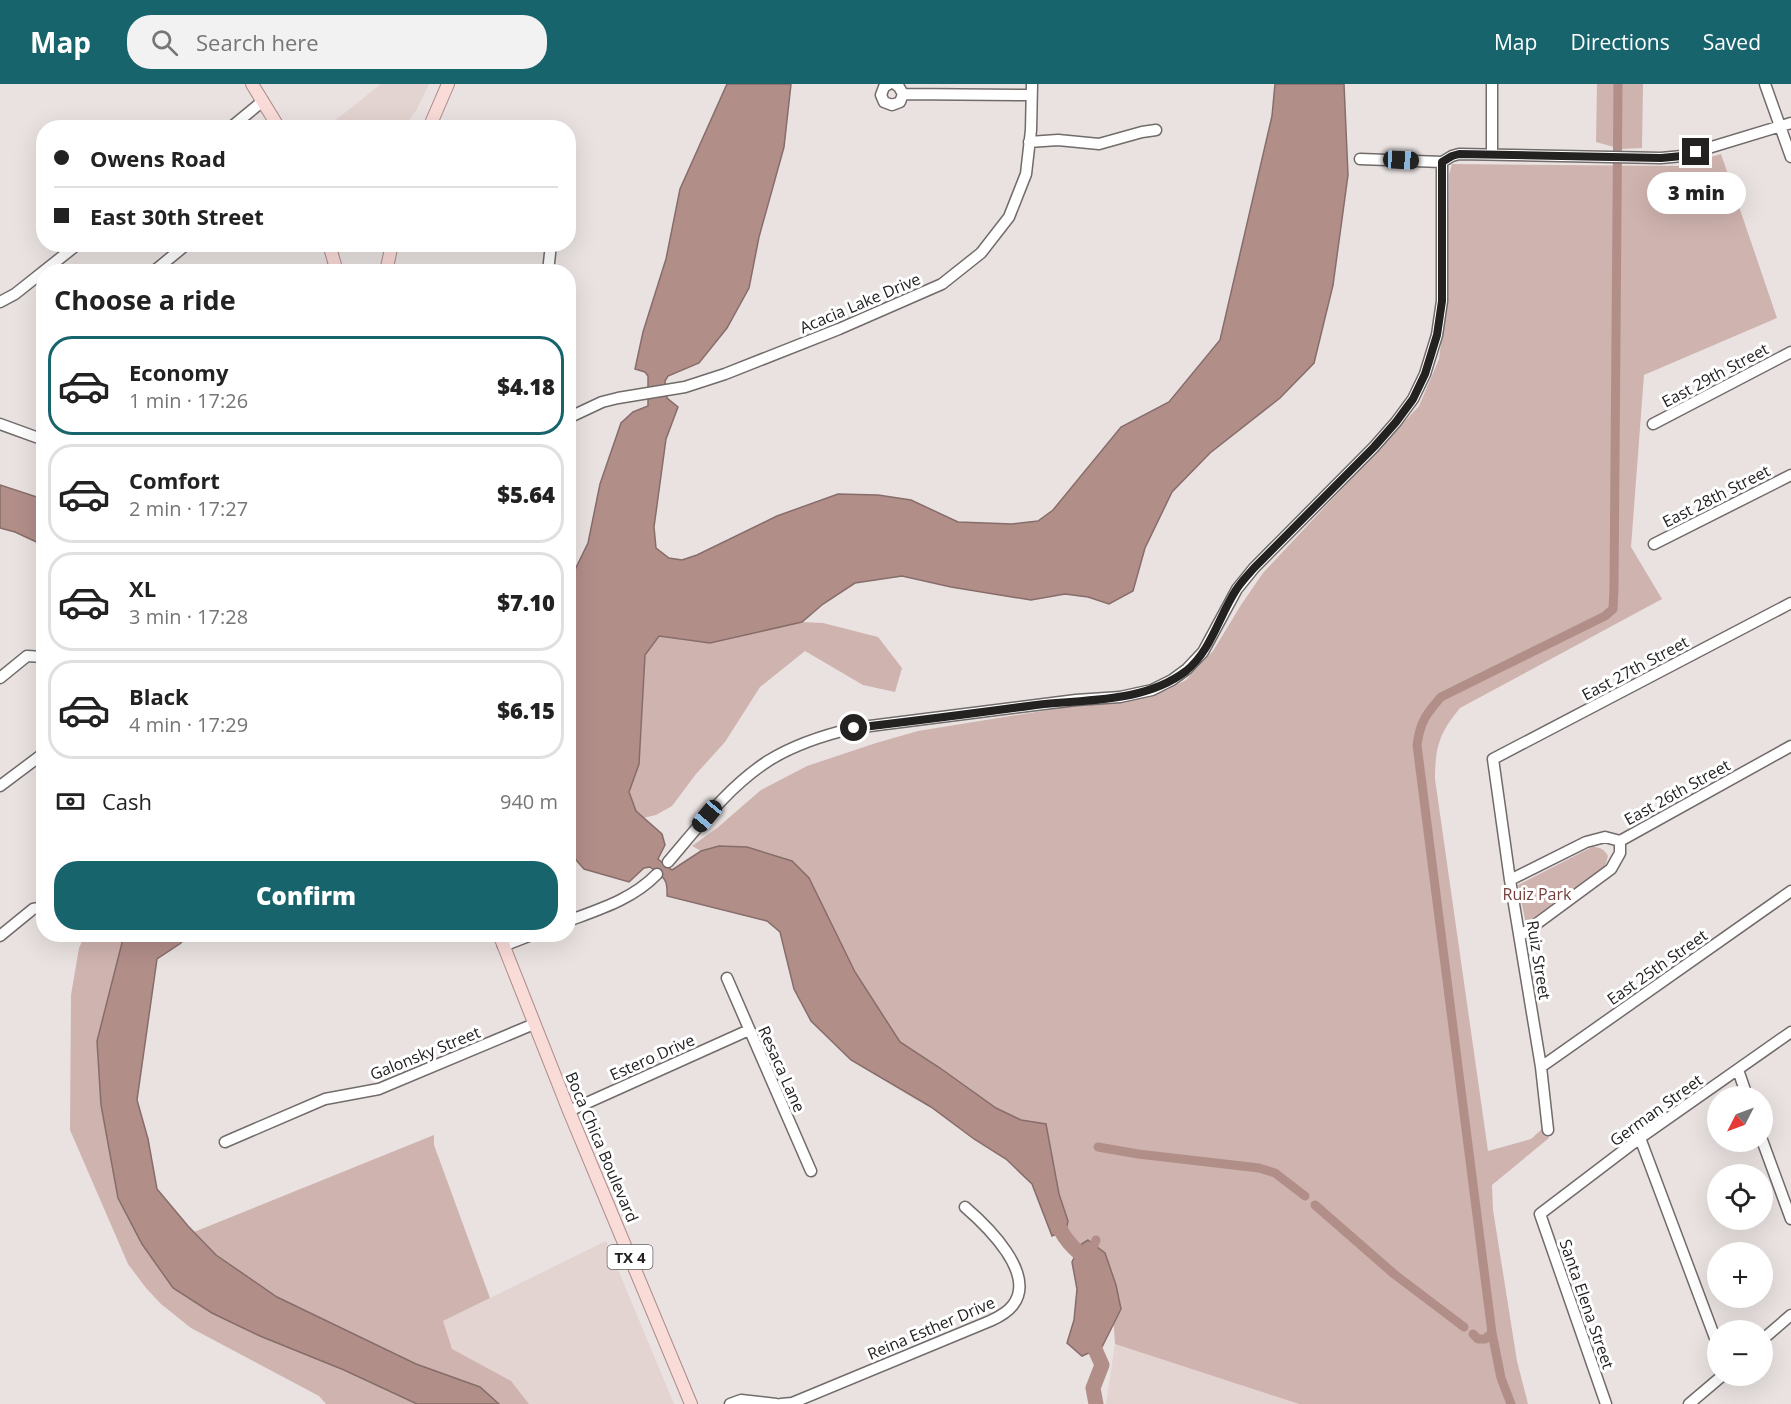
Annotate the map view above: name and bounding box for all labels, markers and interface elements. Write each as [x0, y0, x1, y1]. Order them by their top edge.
search box [127, 15, 547, 69]
text: Map [30, 23, 91, 61]
icon: search [148, 26, 181, 59]
text: Search here [196, 27, 319, 57]
text: Map [1494, 28, 1537, 56]
text: Directions [1570, 28, 1670, 56]
text: Saved [1703, 28, 1761, 56]
route end [1682, 138, 1709, 165]
text: Owens Road [90, 143, 226, 173]
car [1383, 150, 1419, 170]
callout: 3 min [1646, 173, 1746, 215]
text: 3 min [1668, 179, 1725, 206]
text: East 30th Street [90, 201, 264, 231]
street label: Acacia Lake Drive [796, 268, 924, 338]
text: Choose a ride [54, 281, 236, 318]
street label: East 29th Street [1658, 337, 1772, 412]
text: Economy [129, 357, 228, 387]
icon: car [57, 359, 111, 413]
text: $4.18 [497, 371, 555, 401]
text: 1 min · 17:26 [129, 387, 248, 414]
street label: East 28th Street [1658, 459, 1774, 533]
text: Comfort [129, 465, 220, 495]
icon: car [57, 467, 111, 521]
text: $5.64 [497, 479, 555, 509]
text: 2 min · 17:27 [129, 495, 248, 522]
text: XL [129, 573, 156, 603]
icon: car [57, 575, 111, 629]
text: $7.10 [497, 587, 555, 617]
text: 3 min · 17:28 [129, 603, 248, 630]
street label: East 27th Street [1578, 630, 1692, 705]
text: Black [129, 681, 189, 711]
icon: car [57, 683, 111, 737]
text: $6.15 [497, 695, 555, 725]
text: 4 min · 17:29 [129, 711, 248, 738]
route start [840, 714, 867, 741]
street label: East 26th Street [1620, 754, 1734, 830]
icon: cash [54, 785, 87, 818]
text: Cash [102, 786, 152, 816]
text: 940 m [500, 788, 558, 815]
car [689, 796, 725, 836]
button: Confirm [54, 861, 558, 930]
park label: Ruiz Park [1503, 883, 1572, 905]
street label: Ruiz Street [1522, 919, 1556, 1002]
street label: East 25th Street [1602, 924, 1712, 1010]
street label: Galonsky Street [367, 1021, 484, 1085]
street label: Resaca Lane [753, 1022, 811, 1116]
street label: Estero Drive [606, 1029, 698, 1085]
street label: Boca Chica Boulevard [560, 1068, 644, 1226]
street label: German Street [1605, 1069, 1707, 1151]
north arrow [1707, 1086, 1773, 1152]
map controls [1707, 1086, 1773, 1386]
button: locate [1707, 1164, 1773, 1230]
street label: Santa Elena Street [1555, 1236, 1620, 1372]
button: + [1707, 1242, 1773, 1308]
road number: TX 4 [608, 1245, 652, 1269]
street label: Reina Esther Drive [864, 1291, 998, 1365]
button: − [1707, 1320, 1773, 1386]

